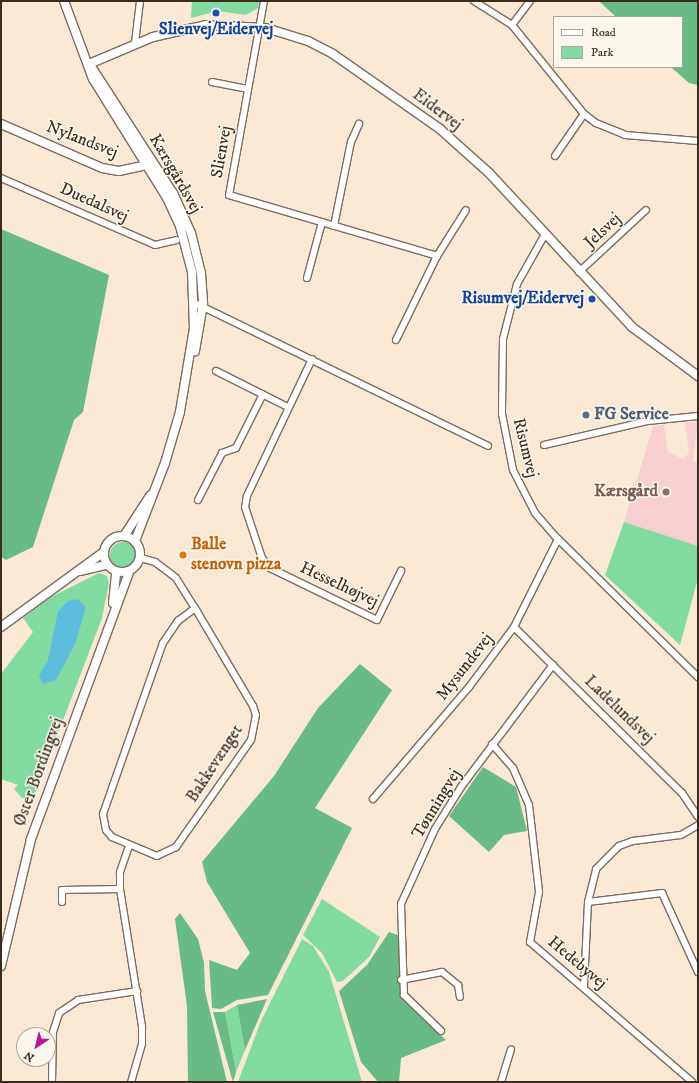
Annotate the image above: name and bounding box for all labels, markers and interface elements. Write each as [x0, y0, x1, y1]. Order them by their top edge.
marker: Slienvej/Eidervej [211, 8, 221, 18]
legend [553, 16, 683, 68]
place label: Slienvej/Eidervej [159, 20, 273, 40]
text: Road [591, 25, 616, 40]
text: Park [591, 45, 613, 60]
street label: Eidervej [408, 85, 466, 135]
street label: Nylandsvej [43, 117, 121, 163]
street label: Slienvej [207, 124, 237, 180]
street label: Kærsgårdsvej [144, 131, 206, 217]
street label: Duedalsvej [57, 179, 131, 227]
street label: Jelsvej [580, 209, 626, 253]
place label: Risumvej/Eidervej [461, 289, 584, 309]
marker: Risumvej/Eidervej [587, 294, 597, 304]
place label: FG Service [594, 405, 669, 425]
marker: FG Service [581, 410, 591, 420]
street label: Risumvej [508, 416, 542, 480]
place label: Kærsgård [594, 482, 658, 502]
marker: Kærsgård [661, 487, 671, 497]
place label: Balle stenovn pizza [191, 535, 281, 575]
marker: Balle stenovn pizza [178, 550, 188, 560]
street label: Hesselhøjvej [296, 558, 382, 612]
street label: Mysundevej [432, 629, 498, 705]
street label: Ladelundsvej [580, 671, 658, 749]
street label: Øster Bordingvej [10, 715, 68, 829]
street label: Bakkevænget [182, 721, 248, 807]
street label: Tønningvej [408, 765, 466, 843]
street label: Hedebyvej [543, 932, 611, 994]
north arrow [16, 1027, 56, 1067]
text: N [22, 1048, 37, 1064]

